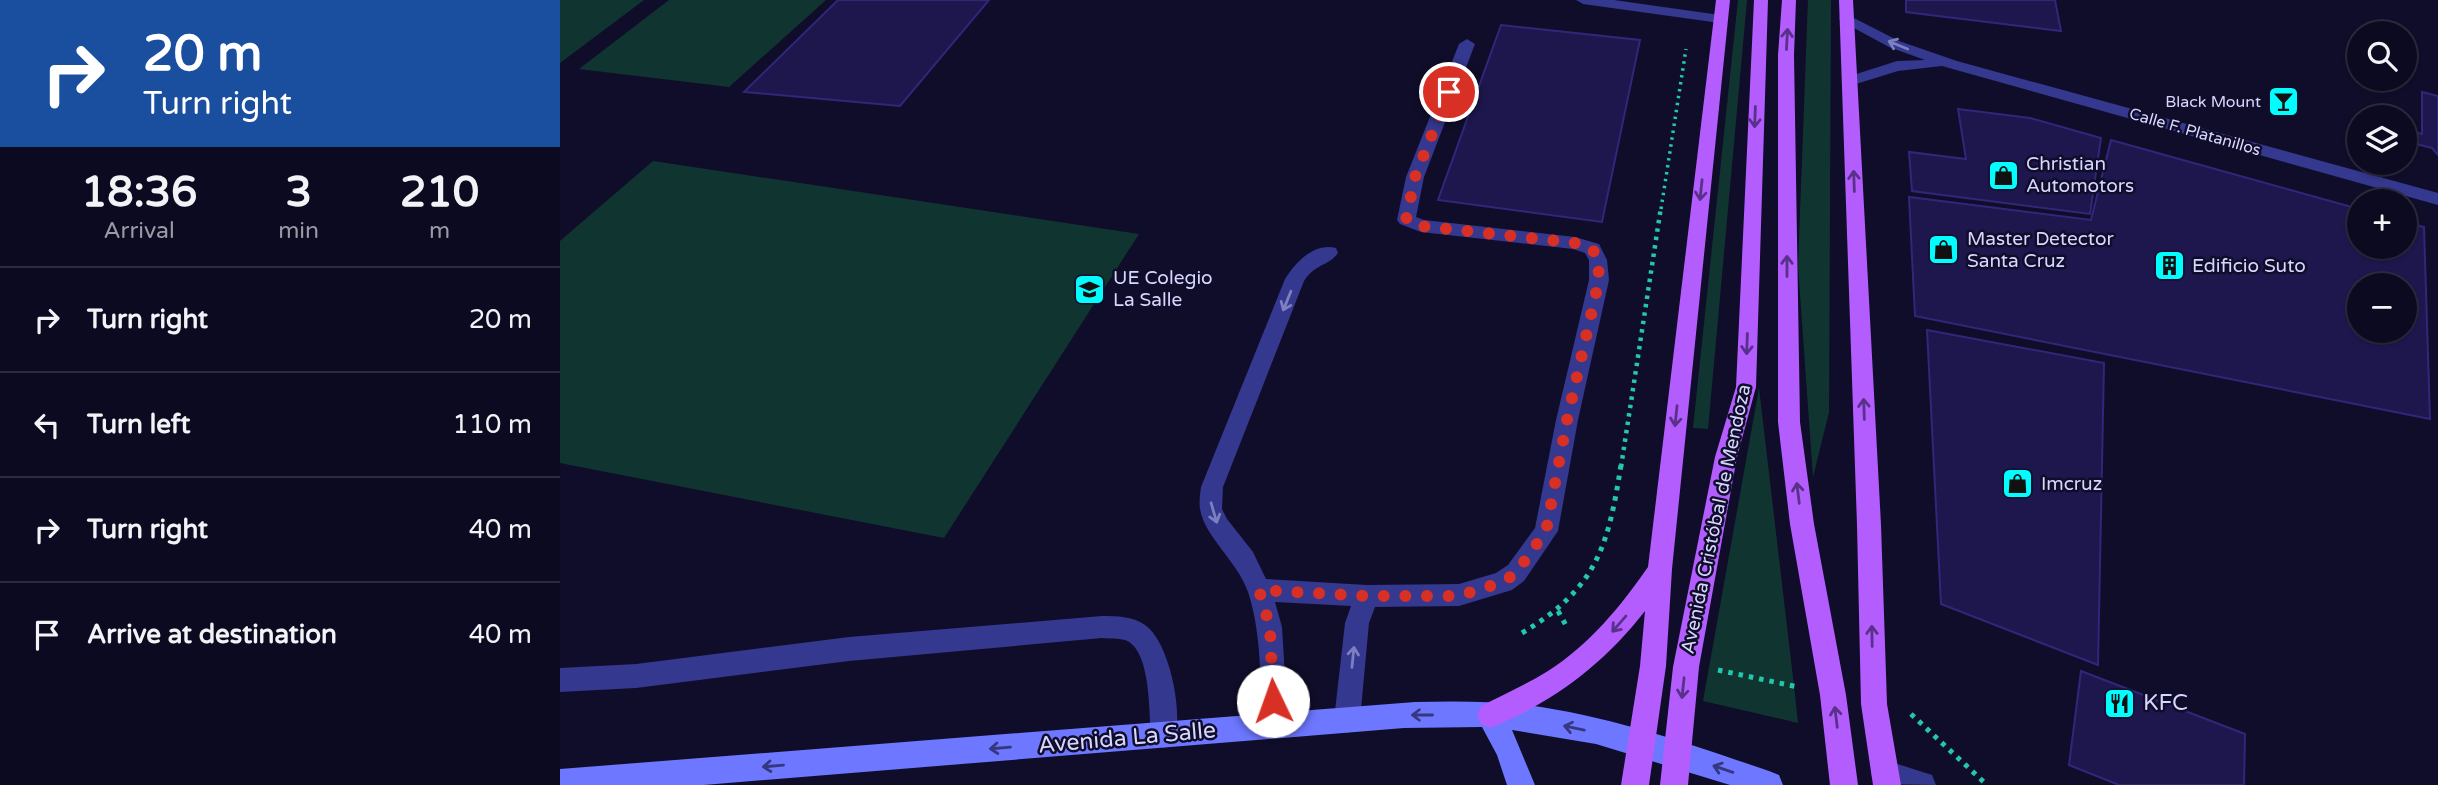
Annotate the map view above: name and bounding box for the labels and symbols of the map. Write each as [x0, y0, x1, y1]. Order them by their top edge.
one-way arrow [1780, 27, 1793, 50]
one-way arrow [1887, 37, 1909, 50]
pin [1419, 62, 1479, 122]
bar icon: Black Mount [2267, 85, 2301, 119]
place label: Black Mount [2165, 92, 2261, 112]
street label: Calle F. Platanillos [2127, 104, 2263, 160]
one-way arrow [1748, 105, 1762, 128]
place label: Christian Automotors [2026, 153, 2134, 197]
shop icon: Christian Automotors [1986, 158, 2020, 192]
one-way arrow [1848, 170, 1861, 193]
one-way arrow [1695, 178, 1708, 200]
place label: Master Detector Santa Cruz [1967, 228, 2115, 272]
shop icon: Master Detector Santa Cruz [1927, 233, 1961, 267]
building icon: Edificio Suto [2152, 249, 2186, 283]
one-way arrow [1781, 255, 1794, 278]
place label: Edificio Suto [2192, 255, 2306, 277]
place label: UE Colegio La Salle [1113, 267, 1213, 311]
school or university icon: UE Colegio La Salle [1073, 272, 1107, 306]
one-way arrow [1279, 290, 1292, 312]
one-way arrow [1741, 333, 1754, 356]
street label: Avenida Cristóbal de Mendoza [1677, 382, 1755, 656]
one-way arrow [1858, 397, 1871, 420]
one-way arrow [1670, 404, 1683, 427]
shop icon: Imcruz [2001, 467, 2035, 501]
place label: Imcruz [2041, 473, 2102, 495]
one-way arrow [1791, 482, 1804, 505]
one-way arrow [1209, 502, 1222, 524]
one-way arrow [1611, 615, 1627, 633]
one-way arrow [1865, 625, 1879, 648]
one-way arrow [1347, 646, 1360, 669]
position arrow [1236, 664, 1310, 738]
one-way arrow [1677, 676, 1690, 699]
restaurant icon: KFC [2103, 686, 2137, 720]
place label: KFC [2143, 689, 2188, 717]
one-way arrow [1829, 706, 1842, 729]
one-way arrow [1411, 708, 1434, 722]
street label: Avenida La Salle [1037, 716, 1217, 760]
one-way arrow [1563, 720, 1586, 734]
one-way arrow [989, 742, 1012, 755]
one-way arrow [762, 760, 785, 773]
one-way arrow [1712, 762, 1734, 774]

